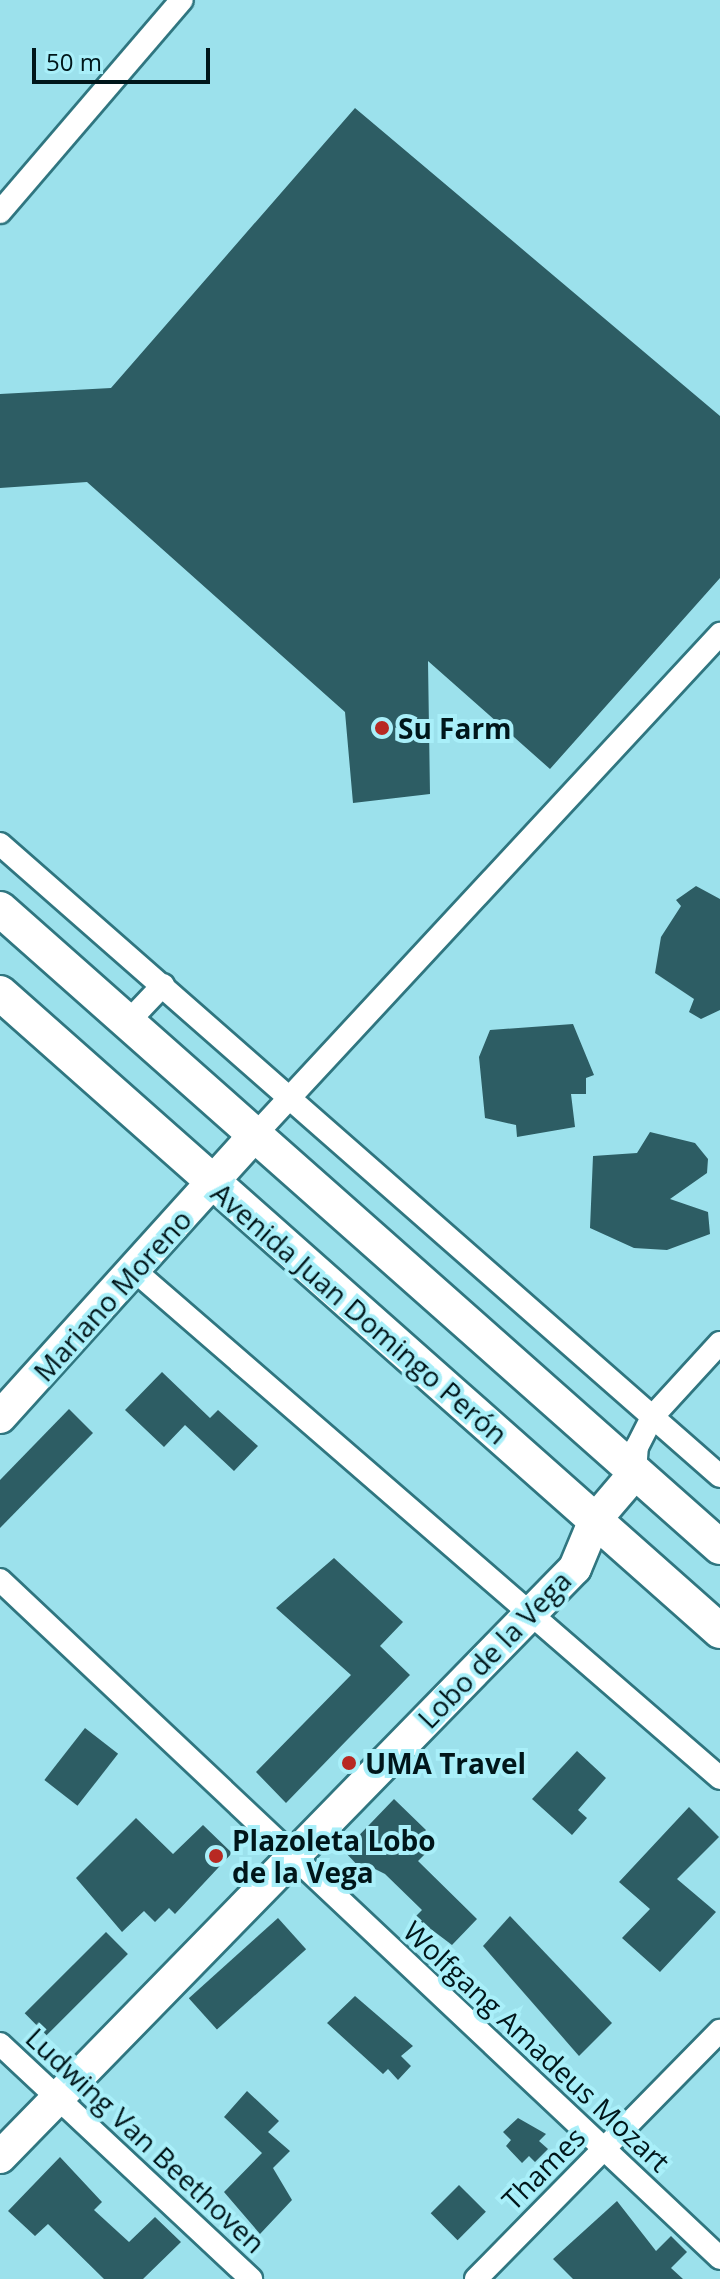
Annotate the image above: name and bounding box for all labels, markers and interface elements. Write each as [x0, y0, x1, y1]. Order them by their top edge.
scale bar [36, 32, 214, 82]
text: 50 m [46, 45, 102, 78]
place label: Su Farm [398, 711, 512, 745]
marker: Su Farm [373, 719, 391, 737]
street label: Avenida Juan Domingo Perón [205, 1175, 515, 1451]
street label: Mariano Moreno [26, 1202, 198, 1388]
street label: Lobo de la Vega [410, 1563, 578, 1735]
place label: UMA Travel [365, 1746, 526, 1780]
marker: UMA Travel [340, 1754, 358, 1772]
place label: Plazoleta Lobo de la Vega [232, 1823, 436, 1889]
marker: Plazoleta Lobo de la Vega [207, 1847, 225, 1865]
street label: Wolfgang Amadeus Mozart [397, 1914, 677, 2178]
street label: Ludwing Van Beethoven [20, 2020, 272, 2260]
street label: Thames [495, 2120, 591, 2216]

